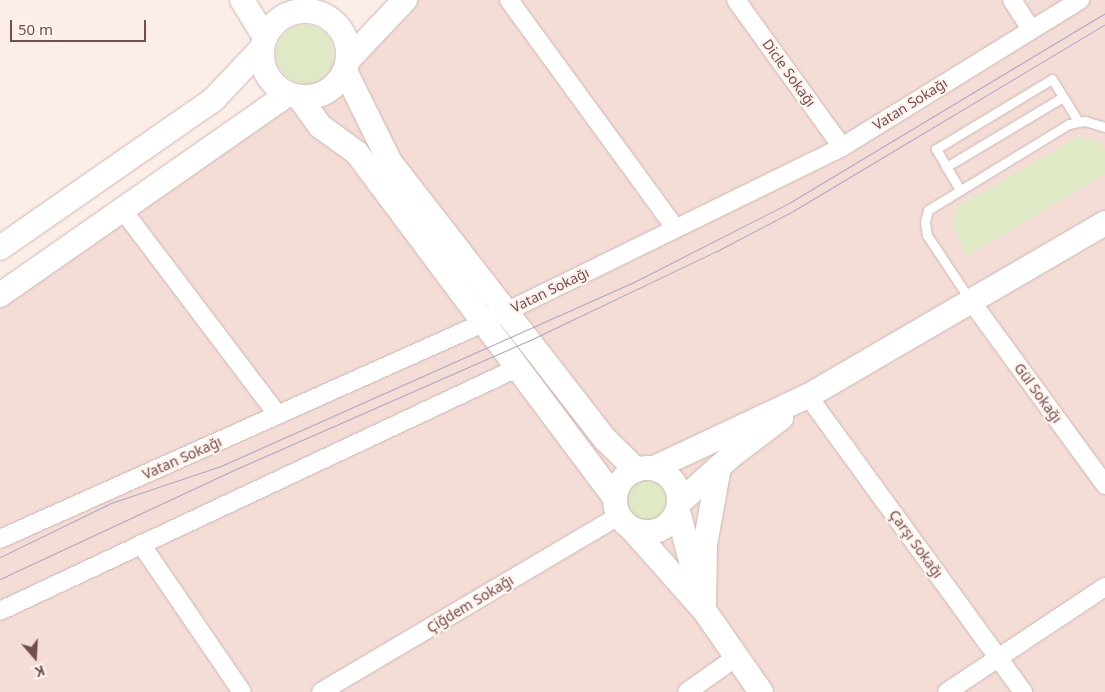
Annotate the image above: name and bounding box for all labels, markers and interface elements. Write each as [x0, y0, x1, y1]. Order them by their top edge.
scale bar [12, 10, 149, 42]
text: 50 m [18, 19, 53, 39]
street label: Dicle Sokağı [759, 36, 819, 110]
street label: Vatan Sokağı [870, 74, 950, 134]
street label: Vatan Sokağı [508, 264, 592, 316]
street label: Gül Sokağı [1011, 360, 1065, 426]
street label: Vatan Sokağı [140, 433, 224, 483]
street label: Çarşı Sokağı [886, 507, 946, 581]
street label: Çiğdem Sokağı [424, 572, 516, 636]
north arrow [10, 632, 60, 682]
text: K [33, 661, 48, 682]

